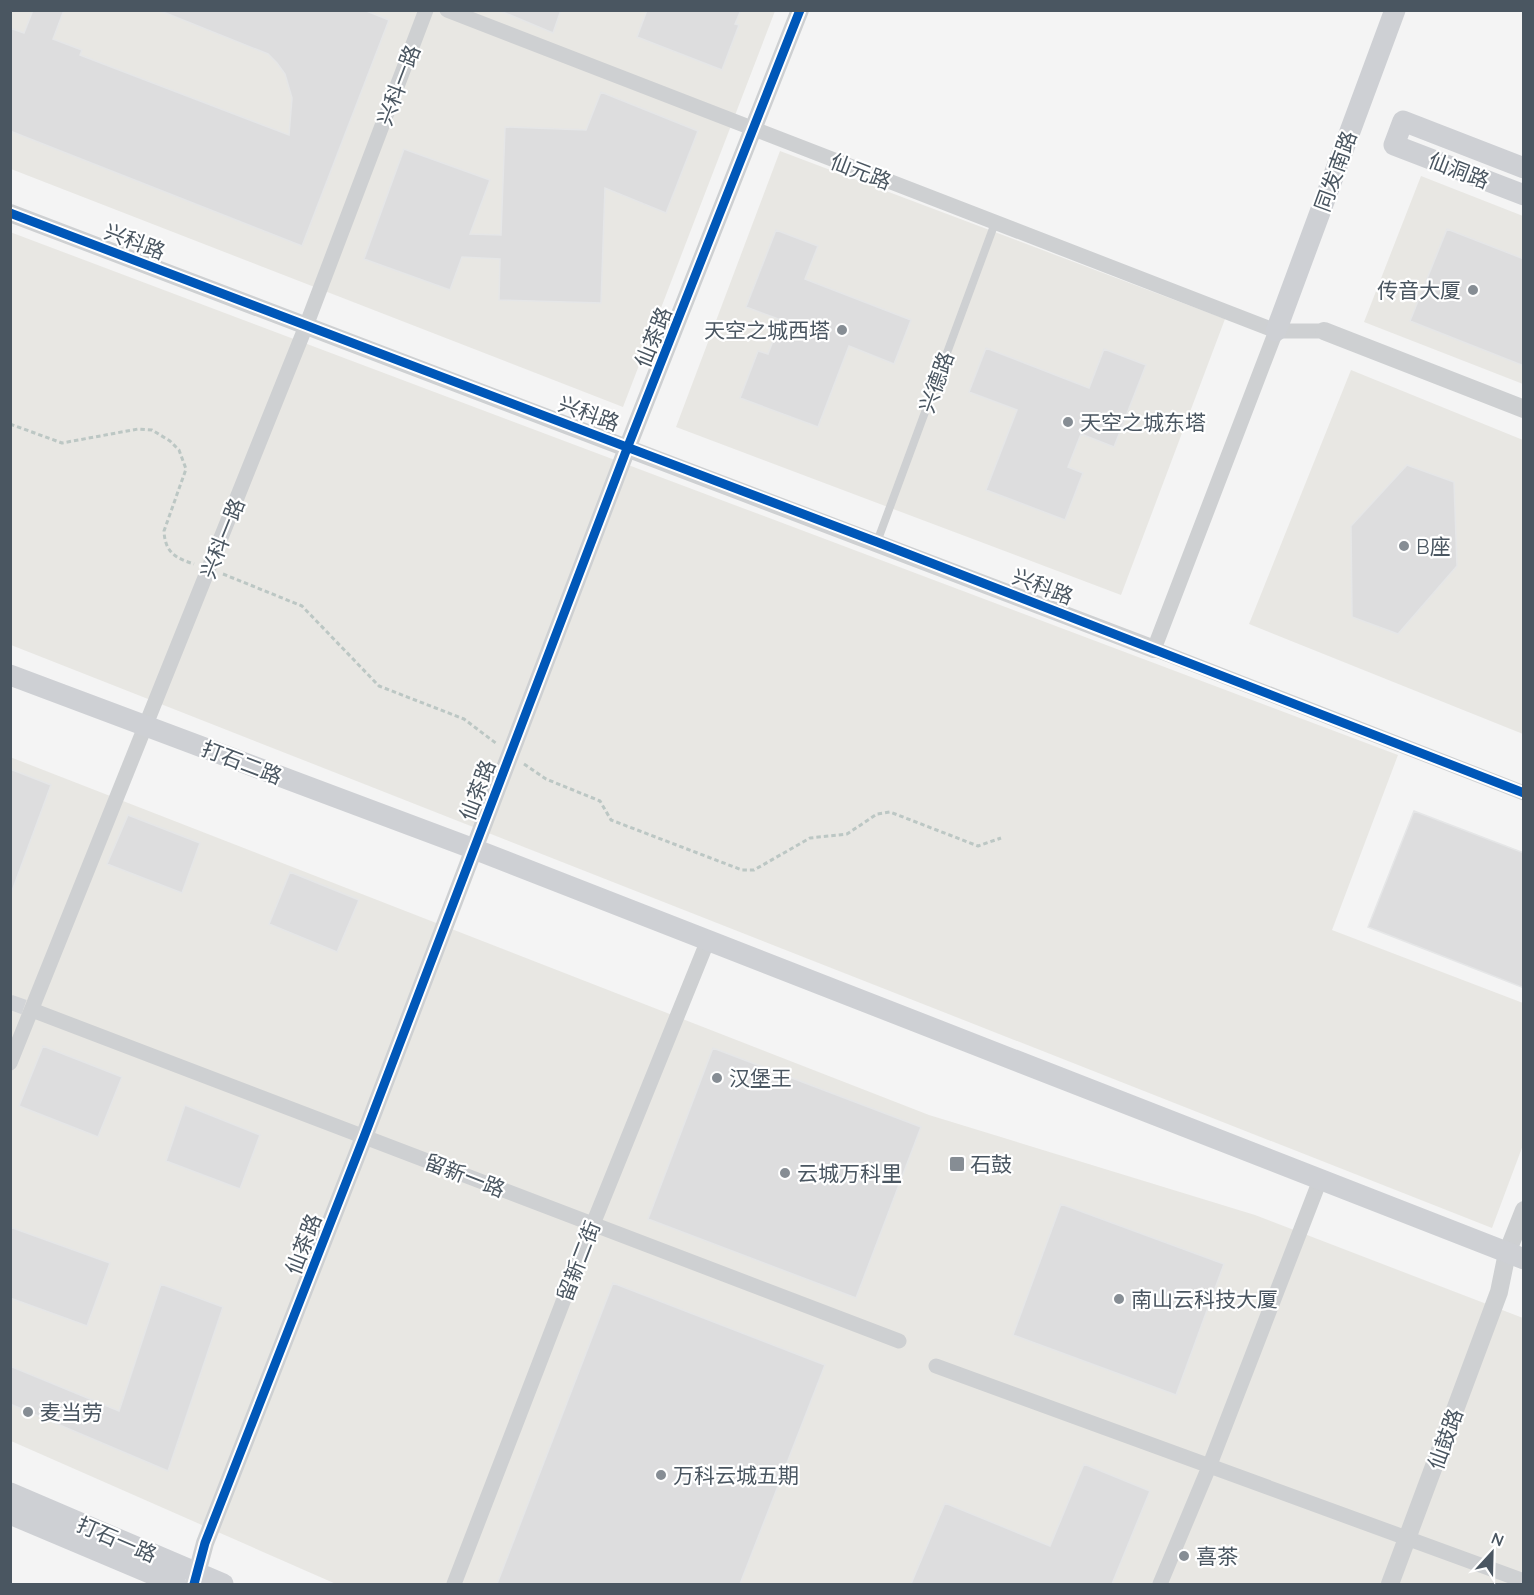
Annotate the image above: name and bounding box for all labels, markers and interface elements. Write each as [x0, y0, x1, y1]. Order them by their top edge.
street label: 兴科一路 [371, 41, 425, 129]
street label: 同发南路 [1308, 127, 1362, 215]
street label: 仙洞路 [1425, 147, 1493, 193]
street label: 仙元路 [827, 148, 895, 194]
street label: 兴科路 [101, 218, 169, 264]
place label: 传音大厦 [1377, 277, 1461, 303]
marker: 传音大厦 [1466, 283, 1480, 297]
street label: 仙茶路 [629, 303, 677, 371]
place label: 天空之城西塔 [704, 317, 830, 343]
marker: 天空之城西塔 [835, 323, 849, 337]
street label: 兴德路 [913, 348, 959, 416]
street label: 兴科路 [555, 390, 623, 436]
place label: 天空之城东塔 [1080, 409, 1206, 435]
marker: 天空之城东塔 [1061, 415, 1075, 429]
street label: 兴科一路 [194, 494, 250, 582]
place label: B座 [1416, 533, 1451, 559]
marker: B座 [1397, 539, 1411, 553]
street label: 兴科路 [1009, 563, 1077, 609]
street label: 打石二路 [198, 735, 286, 789]
street label: 仙茶路 [454, 756, 500, 824]
place label: 汉堡王 [729, 1065, 792, 1091]
marker: 汉堡王 [710, 1071, 724, 1085]
street label: 留新一路 [421, 1148, 509, 1202]
place label: 石鼓 [970, 1151, 1012, 1177]
marker: 石鼓 [948, 1155, 966, 1173]
place label: 云城万科里 [797, 1160, 902, 1186]
marker: 云城万科里 [778, 1166, 792, 1180]
street label: 仙茶路 [280, 1210, 326, 1278]
street label: 留新二街 [551, 1217, 605, 1305]
place label: 南山云科技大厦 [1131, 1286, 1278, 1312]
marker: 南山云科技大厦 [1112, 1292, 1126, 1306]
place label: 麦当劳 [40, 1399, 103, 1425]
marker: 麦当劳 [21, 1405, 35, 1419]
street label: 仙鼓路 [1422, 1405, 1468, 1473]
place label: 万科云城五期 [673, 1462, 799, 1488]
marker: 万科云城五期 [654, 1468, 668, 1482]
street label: 打石一路 [73, 1511, 161, 1567]
north arrow [1462, 1523, 1522, 1583]
text: N [1488, 1528, 1507, 1551]
place label: 喜茶 [1196, 1543, 1238, 1569]
marker: 喜茶 [1177, 1549, 1191, 1563]

